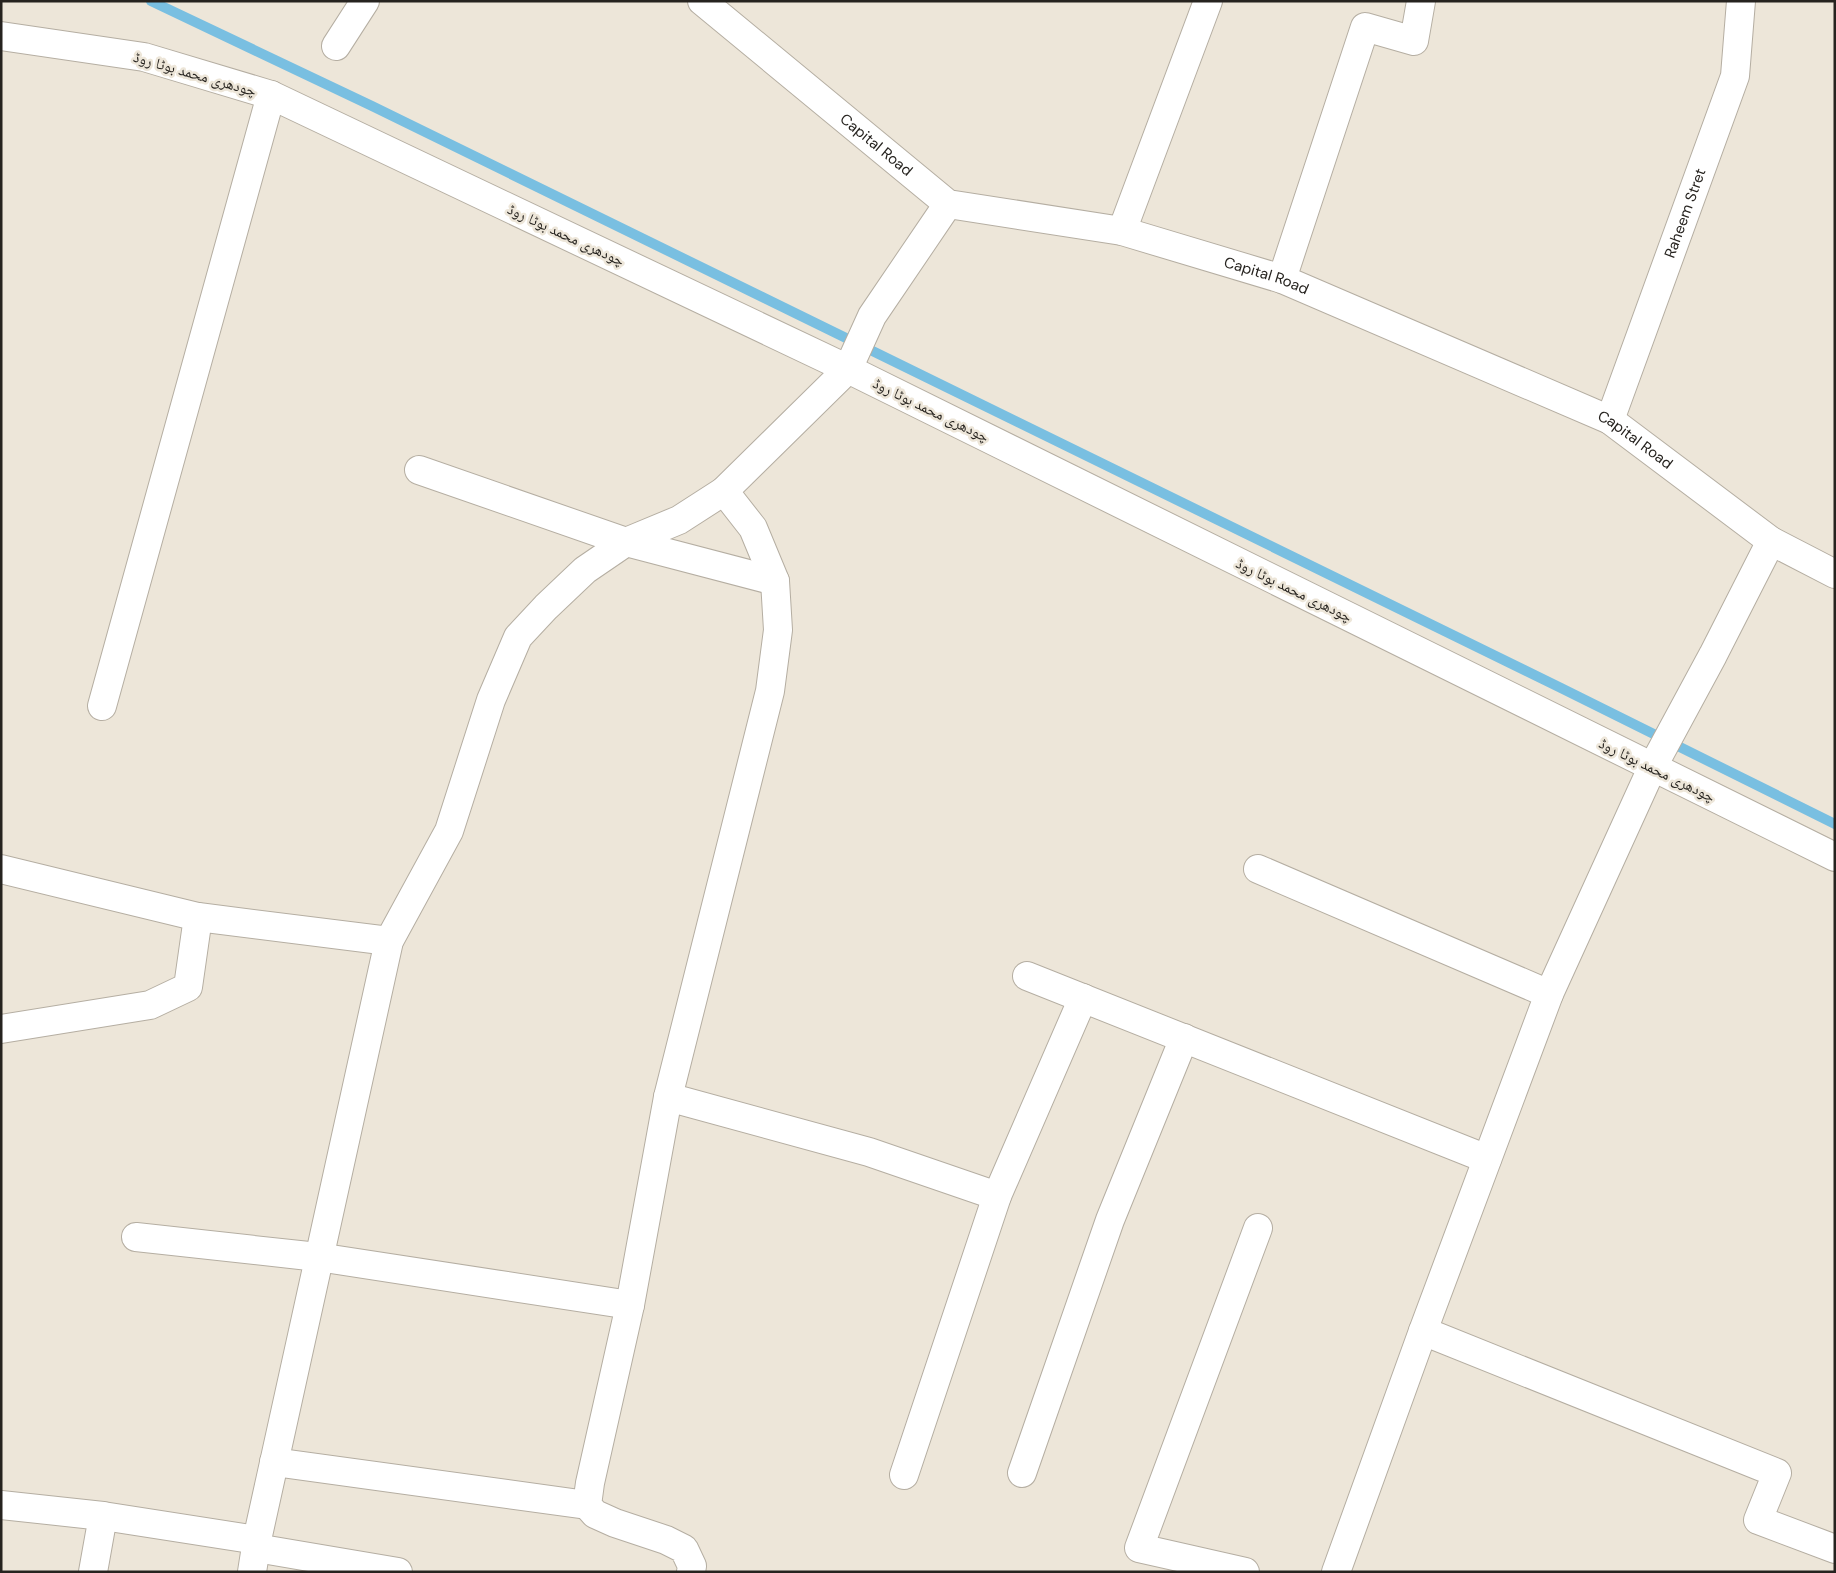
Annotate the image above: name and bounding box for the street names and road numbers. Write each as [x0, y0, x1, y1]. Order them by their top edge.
street label: چودھری محمد بوٹا روڈ [131, 47, 259, 101]
street label: Capital Road [836, 109, 917, 181]
street label: Raheem Stret [1660, 166, 1711, 261]
street label: چودھری محمد بوٹا روڈ [504, 199, 628, 271]
street label: Capital Road [1221, 252, 1312, 299]
street label: چودھری محمد بوٹا روڈ [870, 373, 993, 447]
street label: Capital Road [1595, 406, 1677, 474]
street label: چودھری محمد بوٹا روڈ [1233, 553, 1356, 627]
street label: چودھری محمد بوٹا روڈ [1596, 733, 1719, 807]

